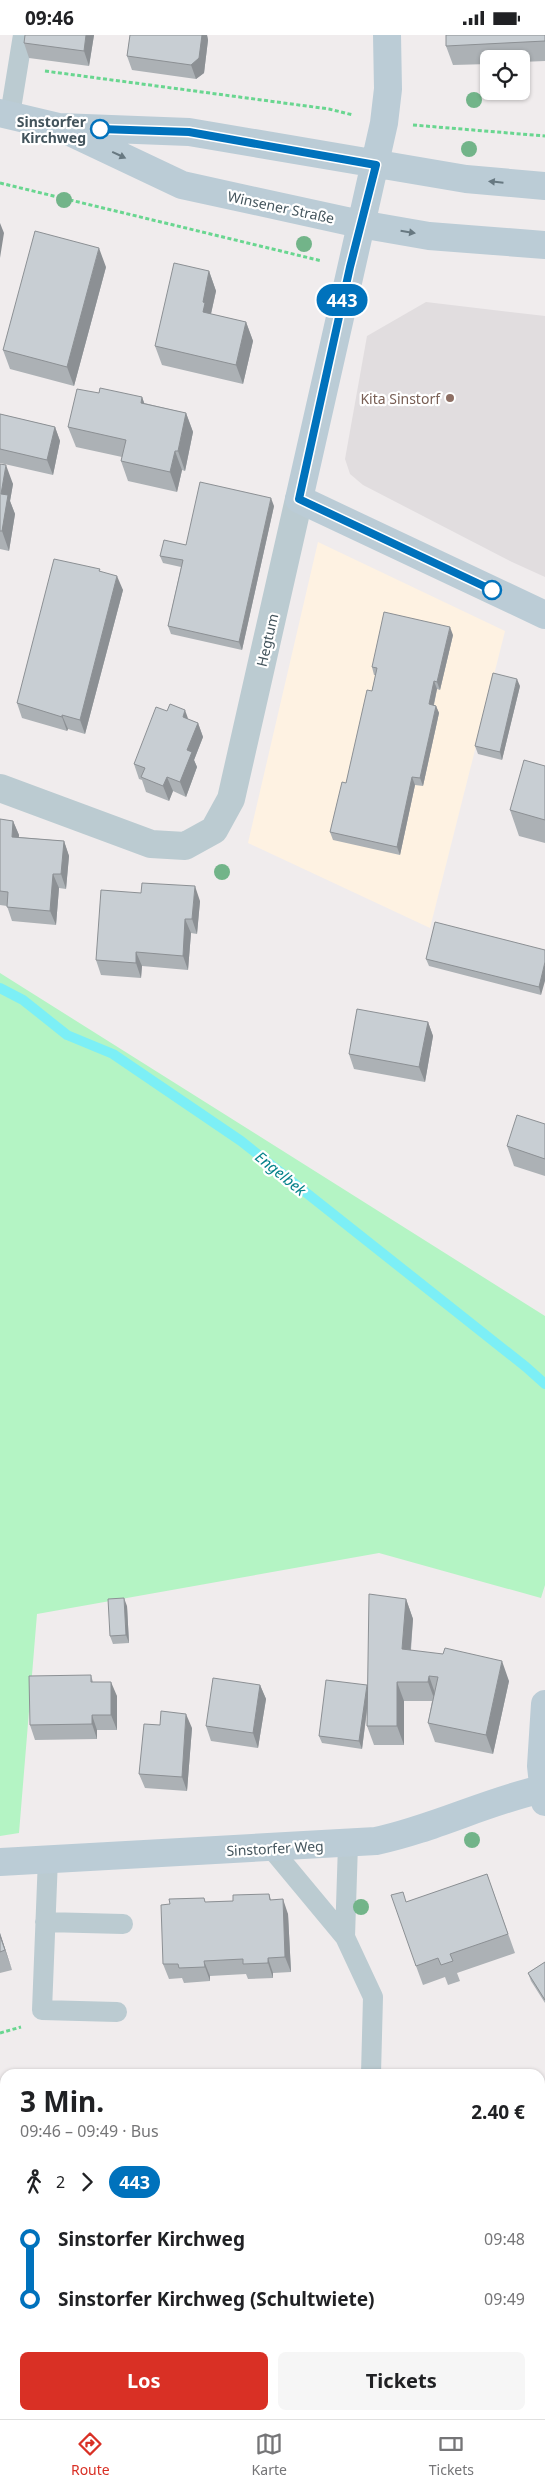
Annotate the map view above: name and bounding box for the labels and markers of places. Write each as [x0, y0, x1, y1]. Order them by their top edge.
place label: Sinstorfer Kirchweg [17, 112, 87, 147]
marker: Sinstorfer Kirchweg [90, 119, 110, 139]
place label: Kita Sinstorf [360, 389, 441, 408]
marker: Kita Sinstorf [444, 392, 456, 404]
unlabelled marker [482, 580, 502, 600]

